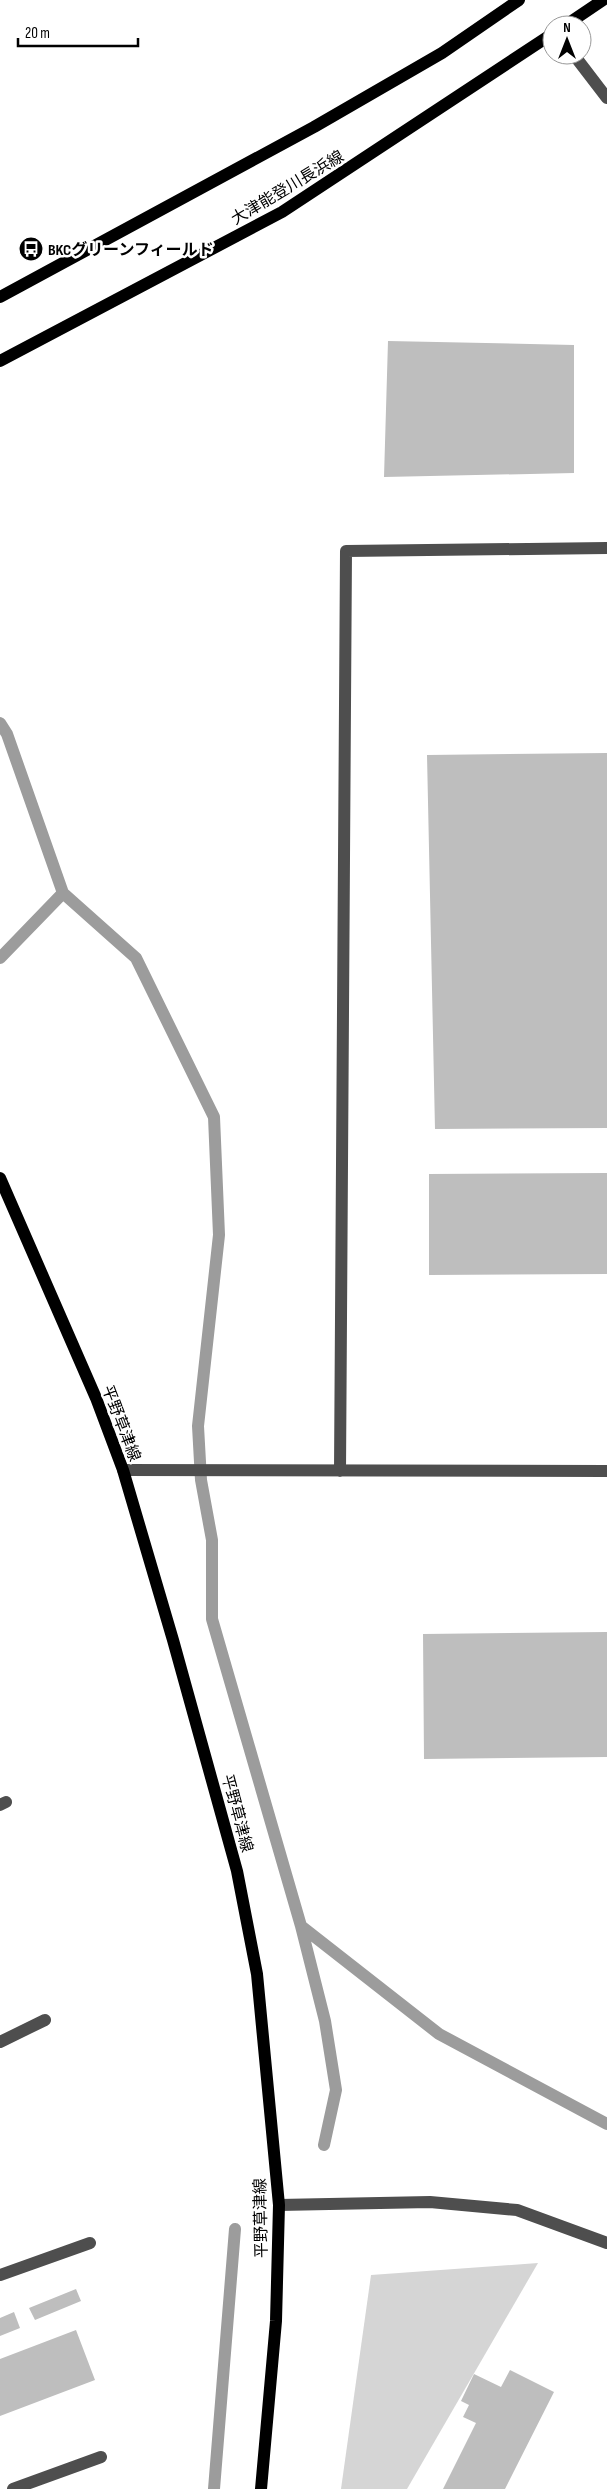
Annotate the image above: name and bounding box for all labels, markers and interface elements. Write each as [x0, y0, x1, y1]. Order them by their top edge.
scale bar [18, 15, 138, 47]
north arrow [542, 15, 592, 65]
text: N [563, 19, 571, 36]
text: 20 m [25, 24, 50, 43]
street label: 大津能登川長浜線 [228, 147, 348, 229]
bus stop icon: BKCグリーンフィールド [18, 236, 44, 262]
place label: BKCグリーンフィールド [48, 240, 214, 260]
street label: 平野草津線 [97, 1383, 144, 1464]
street label: 平野草津線 [217, 1772, 256, 1854]
street label: 平野草津線 [251, 2178, 272, 2258]

